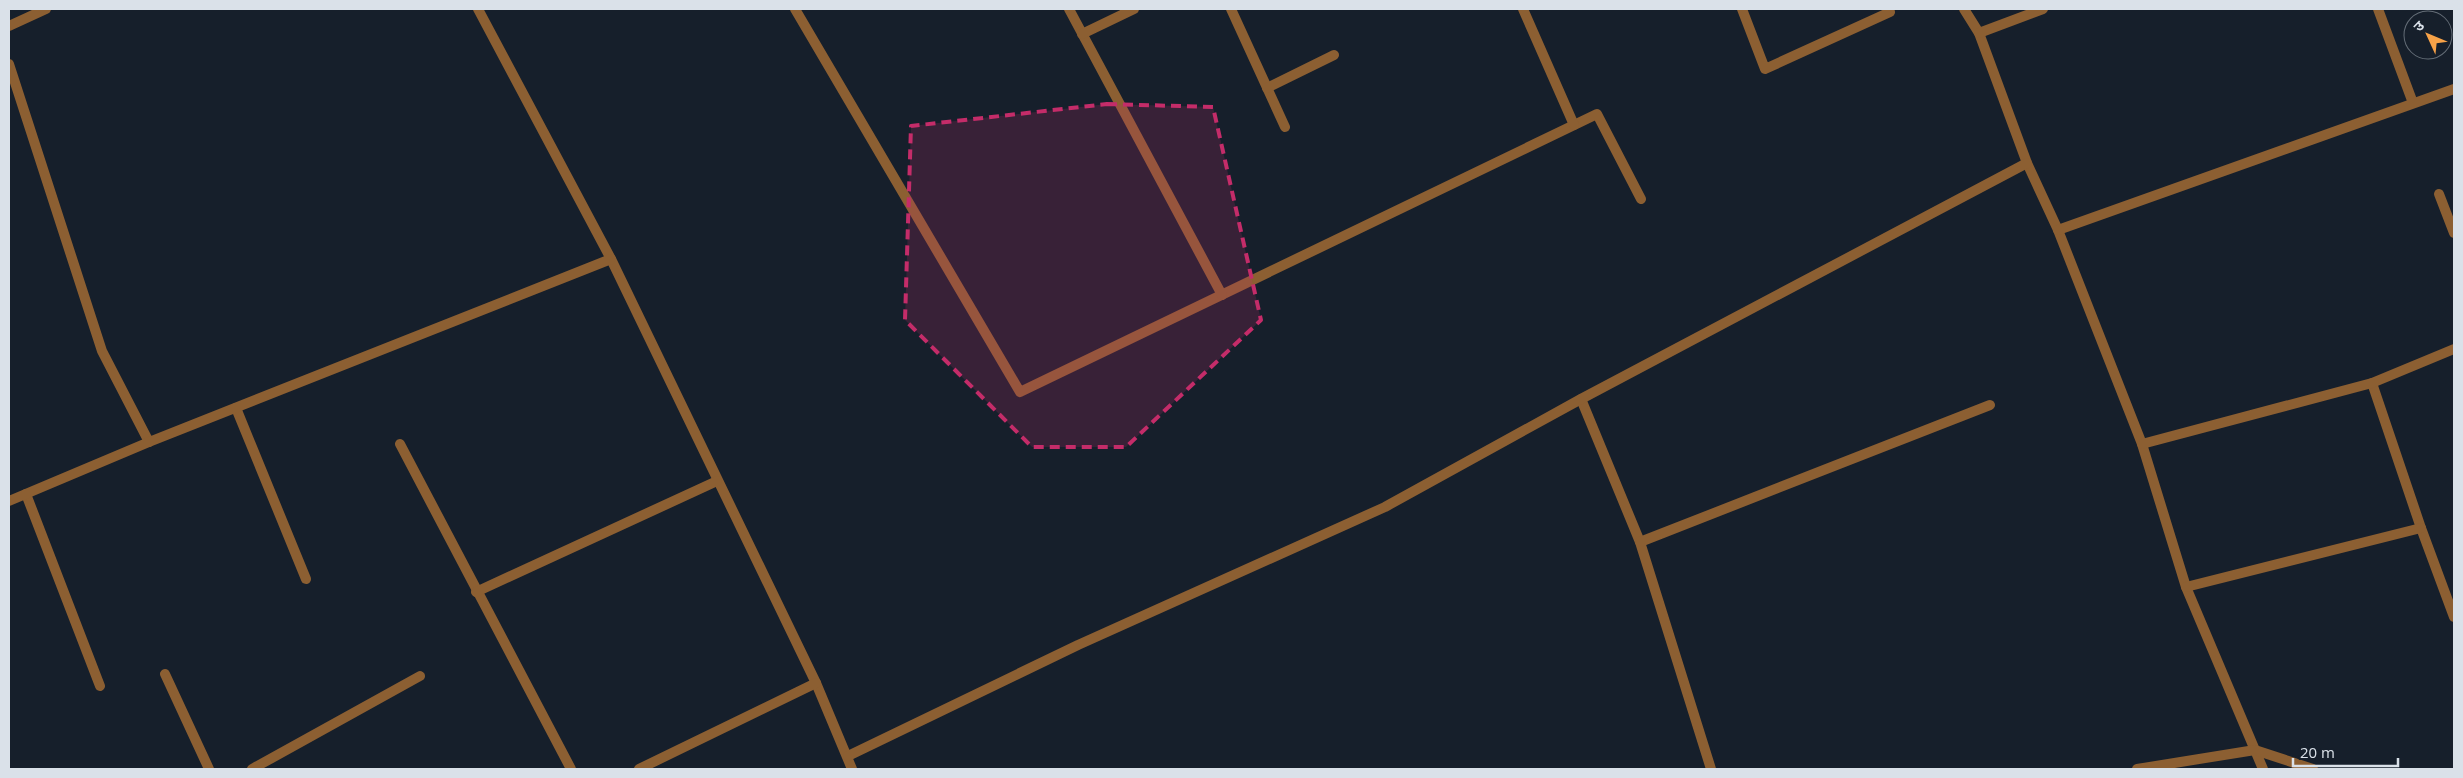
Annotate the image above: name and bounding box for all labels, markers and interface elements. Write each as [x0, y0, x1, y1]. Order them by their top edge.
north arrow [2403, 10, 2453, 60]
text: उ [2409, 15, 2429, 35]
scale bar [2293, 736, 2398, 768]
text: 20 m [2300, 742, 2335, 762]

